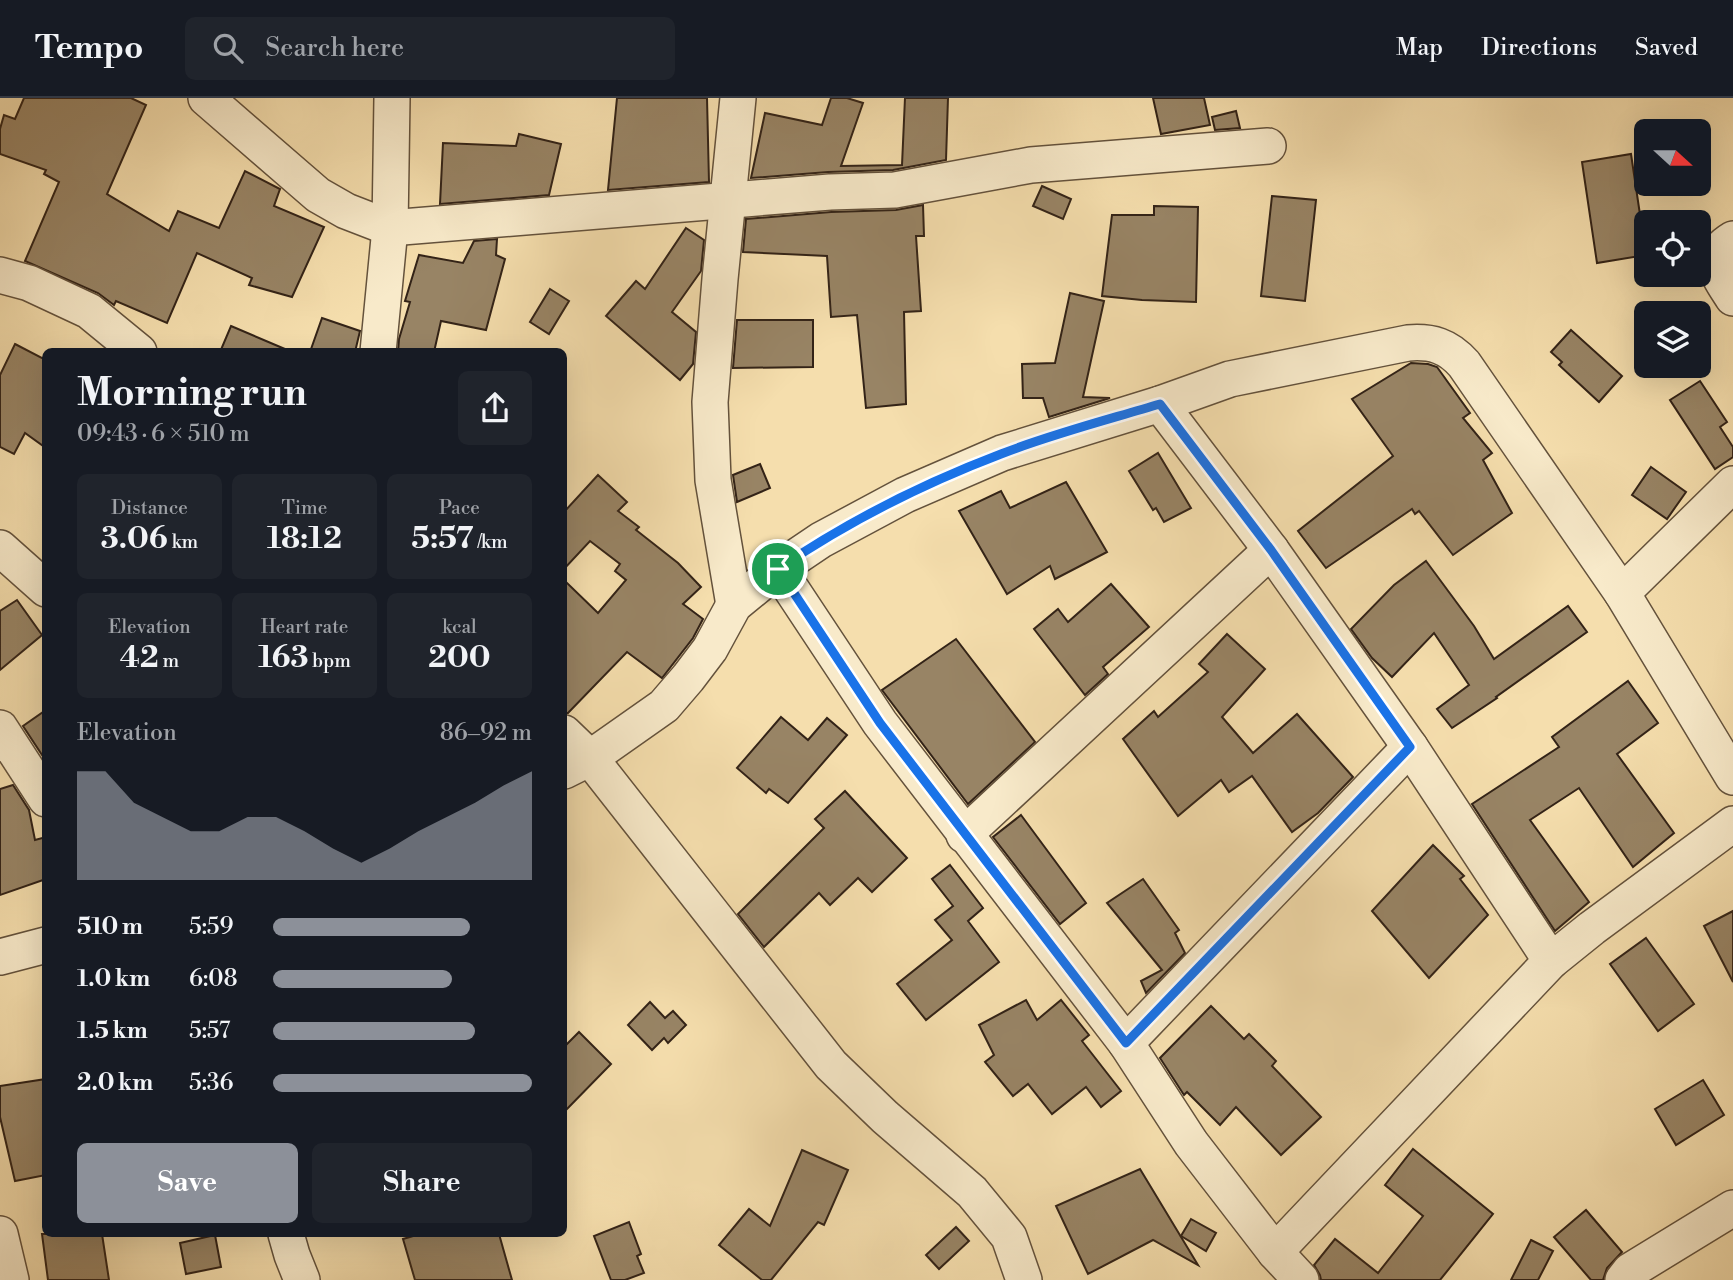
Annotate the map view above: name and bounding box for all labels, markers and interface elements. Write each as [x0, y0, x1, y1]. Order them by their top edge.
search box [185, 17, 675, 80]
text: Tempo [35, 28, 143, 69]
icon: search [209, 29, 247, 67]
text: Search here [265, 32, 404, 64]
text: Map [1396, 33, 1443, 63]
text: Directions [1481, 33, 1597, 63]
text: Saved [1635, 33, 1698, 63]
north arrow [1634, 119, 1712, 196]
map controls [1634, 119, 1711, 378]
button: locate [1634, 210, 1711, 287]
button: layers [1634, 301, 1711, 378]
text: Morning run [77, 370, 307, 417]
button: share [458, 371, 532, 445]
text: 09:43 · 6 × 510 m [77, 420, 250, 448]
text: Distance [111, 496, 188, 520]
text: Time [282, 496, 327, 520]
text: Pace [439, 496, 480, 520]
text: 3.06 [101, 520, 168, 558]
text: 18:12 [267, 520, 342, 558]
text: 5:57 [411, 520, 474, 558]
text: km [168, 530, 198, 554]
text: /km [474, 530, 508, 554]
pin [748, 539, 808, 599]
icon: arrive [759, 550, 797, 588]
text: Elevation [108, 615, 191, 639]
text: Heart rate [261, 615, 348, 639]
text: kcal [442, 615, 477, 639]
text: 42 [120, 639, 159, 677]
text: 163 [258, 639, 308, 677]
text: 200 [428, 639, 491, 677]
text: m [159, 649, 179, 673]
text: bpm [308, 649, 351, 673]
text: Elevation [77, 719, 177, 747]
text: 86–92 m [440, 719, 532, 747]
text: 510 m [77, 913, 143, 941]
text: 5:59 [189, 913, 233, 941]
text: 1.0 km [77, 965, 150, 993]
text: 6:08 [189, 965, 237, 993]
text: 1.5 km [77, 1017, 148, 1045]
text: 5:57 [189, 1017, 230, 1045]
text: 2.0 km [77, 1069, 153, 1097]
text: 5:36 [189, 1069, 234, 1097]
button: Save [77, 1143, 298, 1223]
button: Share [312, 1143, 532, 1223]

